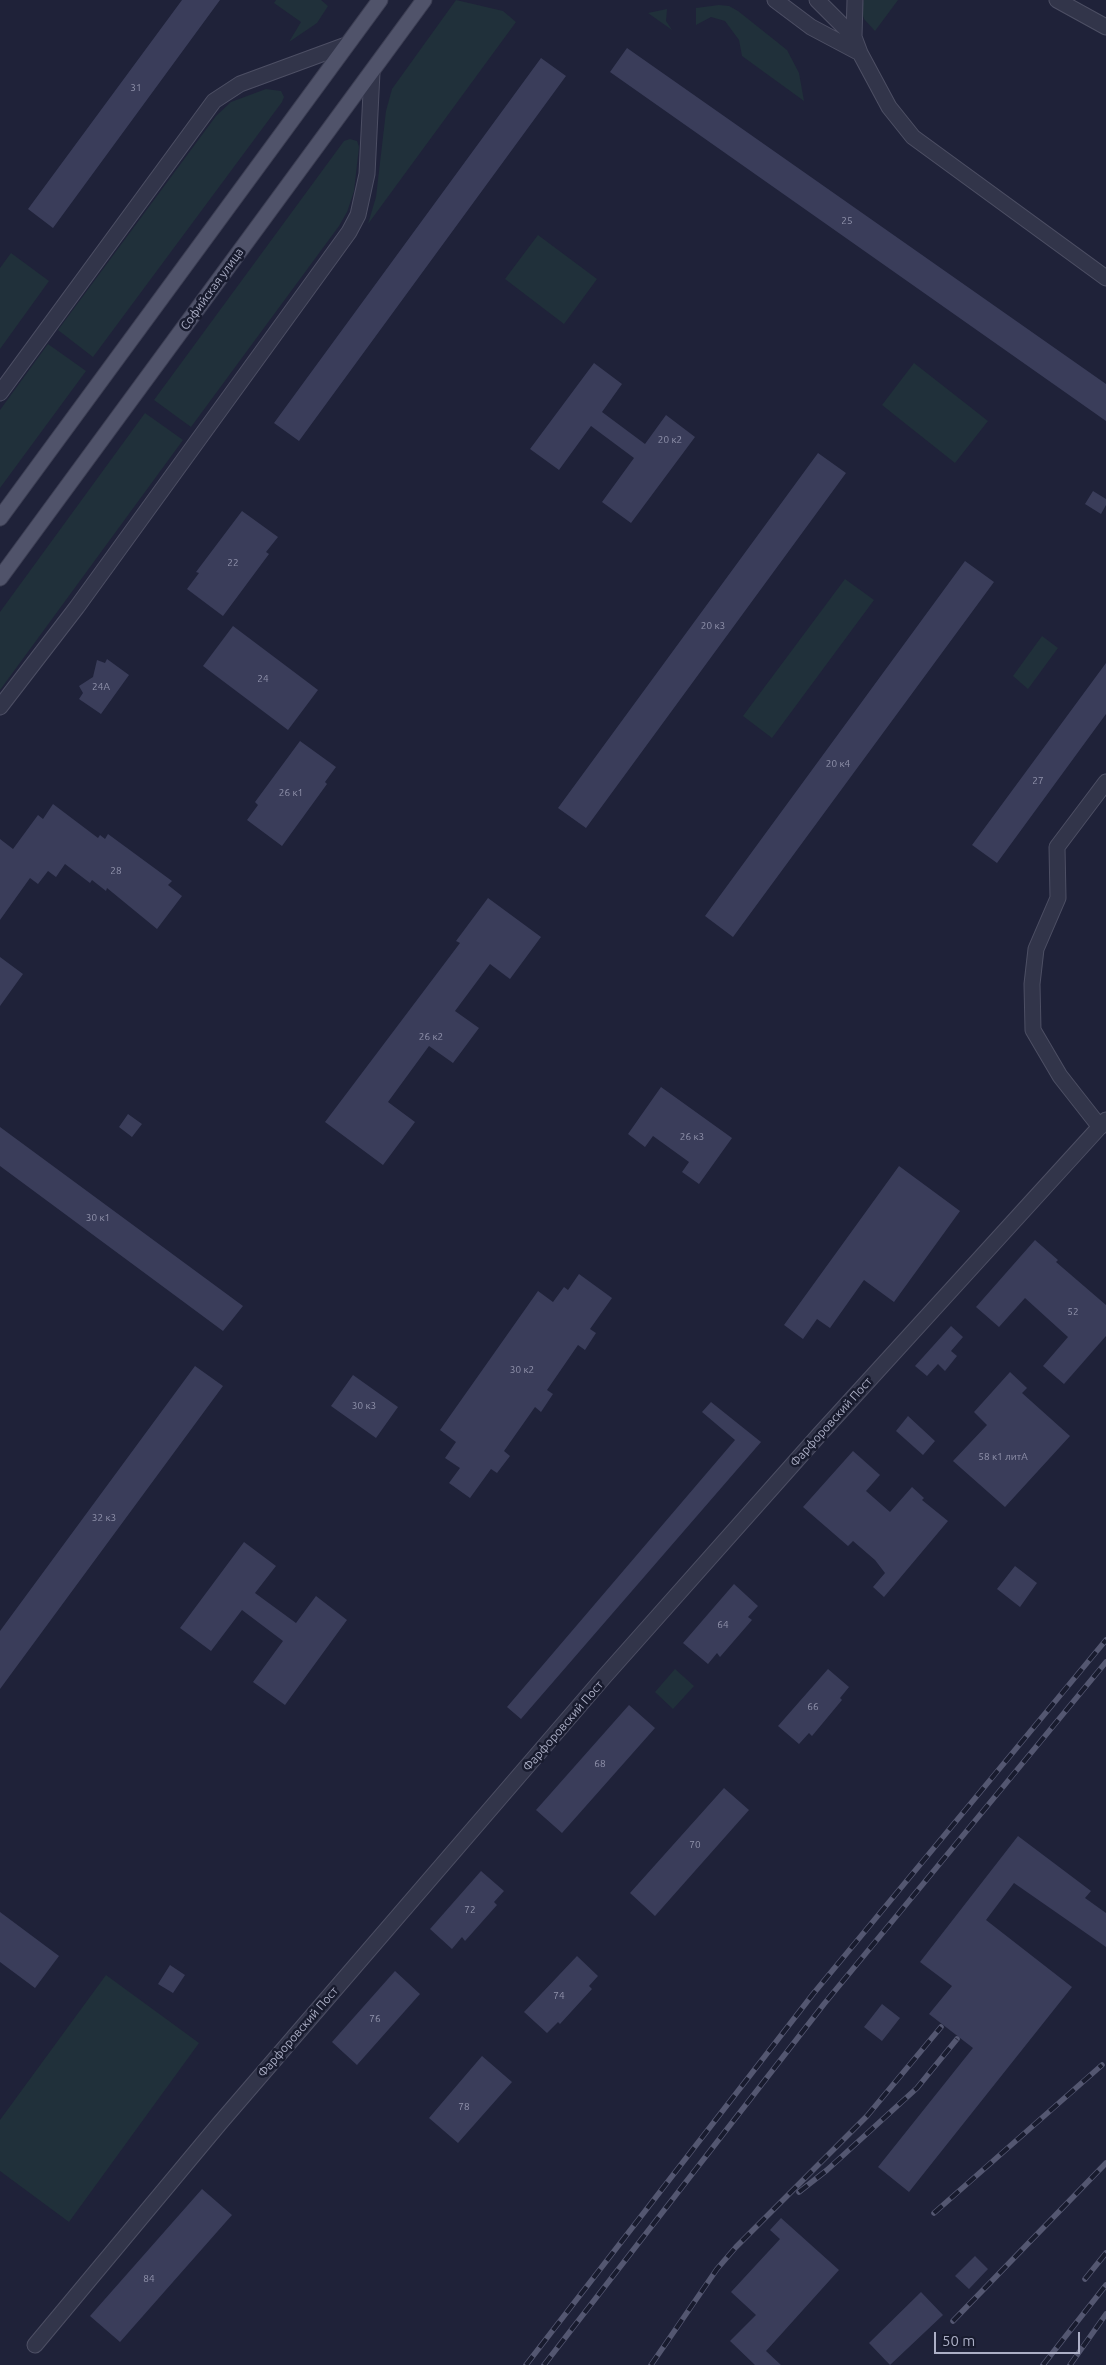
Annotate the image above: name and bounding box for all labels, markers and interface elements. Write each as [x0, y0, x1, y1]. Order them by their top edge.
house number: 31 [130, 82, 142, 94]
house number: 25 [841, 215, 853, 227]
street label: Софийская улица [177, 245, 247, 333]
house number: 20 к2 [658, 434, 682, 446]
house number: 22 [227, 557, 239, 569]
house number: 20 к3 [701, 620, 725, 632]
house number: 24 [257, 673, 269, 685]
house number: 24А [92, 681, 110, 693]
house number: 20 к4 [826, 758, 850, 770]
house number: 27 [1032, 775, 1044, 787]
house number: 26 к1 [279, 787, 303, 799]
house number: 28 [110, 865, 122, 877]
house number: 26 к2 [419, 1031, 443, 1043]
house number: 26 к3 [680, 1131, 704, 1143]
house number: 30 к1 [86, 1212, 110, 1224]
house number: 52 [1067, 1306, 1079, 1318]
house number: 30 к2 [510, 1364, 534, 1376]
street label: Фарфоровский Пост [787, 1374, 875, 1470]
house number: 30 к3 [352, 1400, 376, 1412]
house number: 58 к1 литА [978, 1451, 1028, 1463]
house number: 32 к3 [92, 1512, 116, 1524]
house number: 64 [717, 1619, 729, 1631]
street label: Фарфоровский Пост [520, 1678, 606, 1774]
house number: 66 [807, 1701, 819, 1713]
house number: 68 [594, 1758, 606, 1770]
house number: 70 [689, 1839, 701, 1851]
house number: 72 [464, 1904, 476, 1916]
street label: Фарфоровский Пост [255, 1984, 341, 2080]
house number: 74 [553, 1990, 565, 2002]
house number: 76 [369, 2013, 381, 2025]
house number: 78 [458, 2101, 470, 2113]
house number: 84 [143, 2273, 155, 2285]
scale bar [936, 2322, 1082, 2354]
text: 50 m [942, 2332, 975, 2349]

